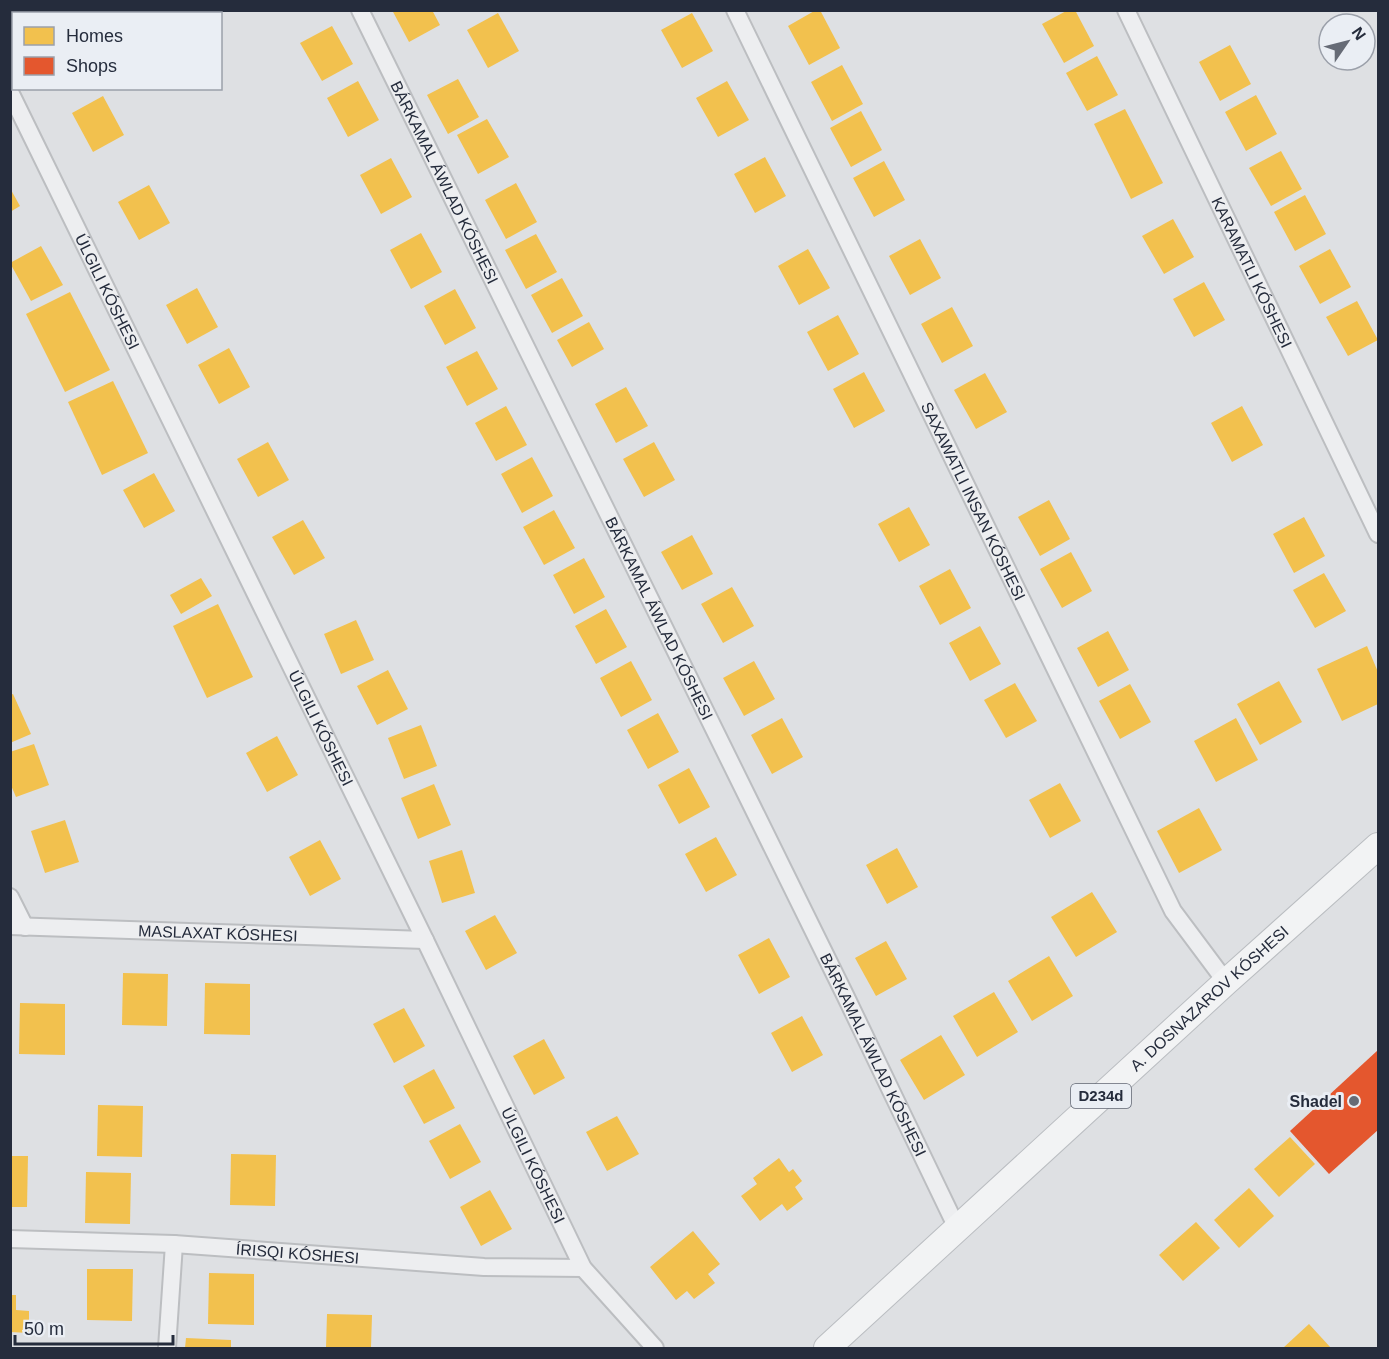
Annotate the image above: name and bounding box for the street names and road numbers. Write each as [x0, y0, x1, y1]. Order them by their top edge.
street label: BÁRKAMAL ÁWLAD KÓSHESI [387, 78, 501, 287]
street label: KARAMATLI KÓSHESI [1208, 194, 1295, 351]
street label: ÚLGILI KÓSHESI [72, 231, 143, 352]
street label: SAXAWATLI INSAN KÓSHESI [918, 399, 1029, 603]
street label: BÁRKAMAL ÁWLAD KÓSHESI [602, 514, 716, 723]
street label: ÚLGILI KÓSHESI [285, 667, 356, 789]
street label: MASLAXAT KÓSHESI [138, 922, 298, 945]
street label: A. DOSNAZAROV KÓSHESI [1127, 923, 1292, 1075]
street label: BÁRKAMAL ÁWLAD KÓSHESI [817, 950, 929, 1159]
road number: D234d [1071, 1084, 1131, 1108]
street label: ÚLGILI KÓSHESI [498, 1104, 568, 1226]
street label: ÍRISQI KÓSHESI [235, 1240, 360, 1267]

